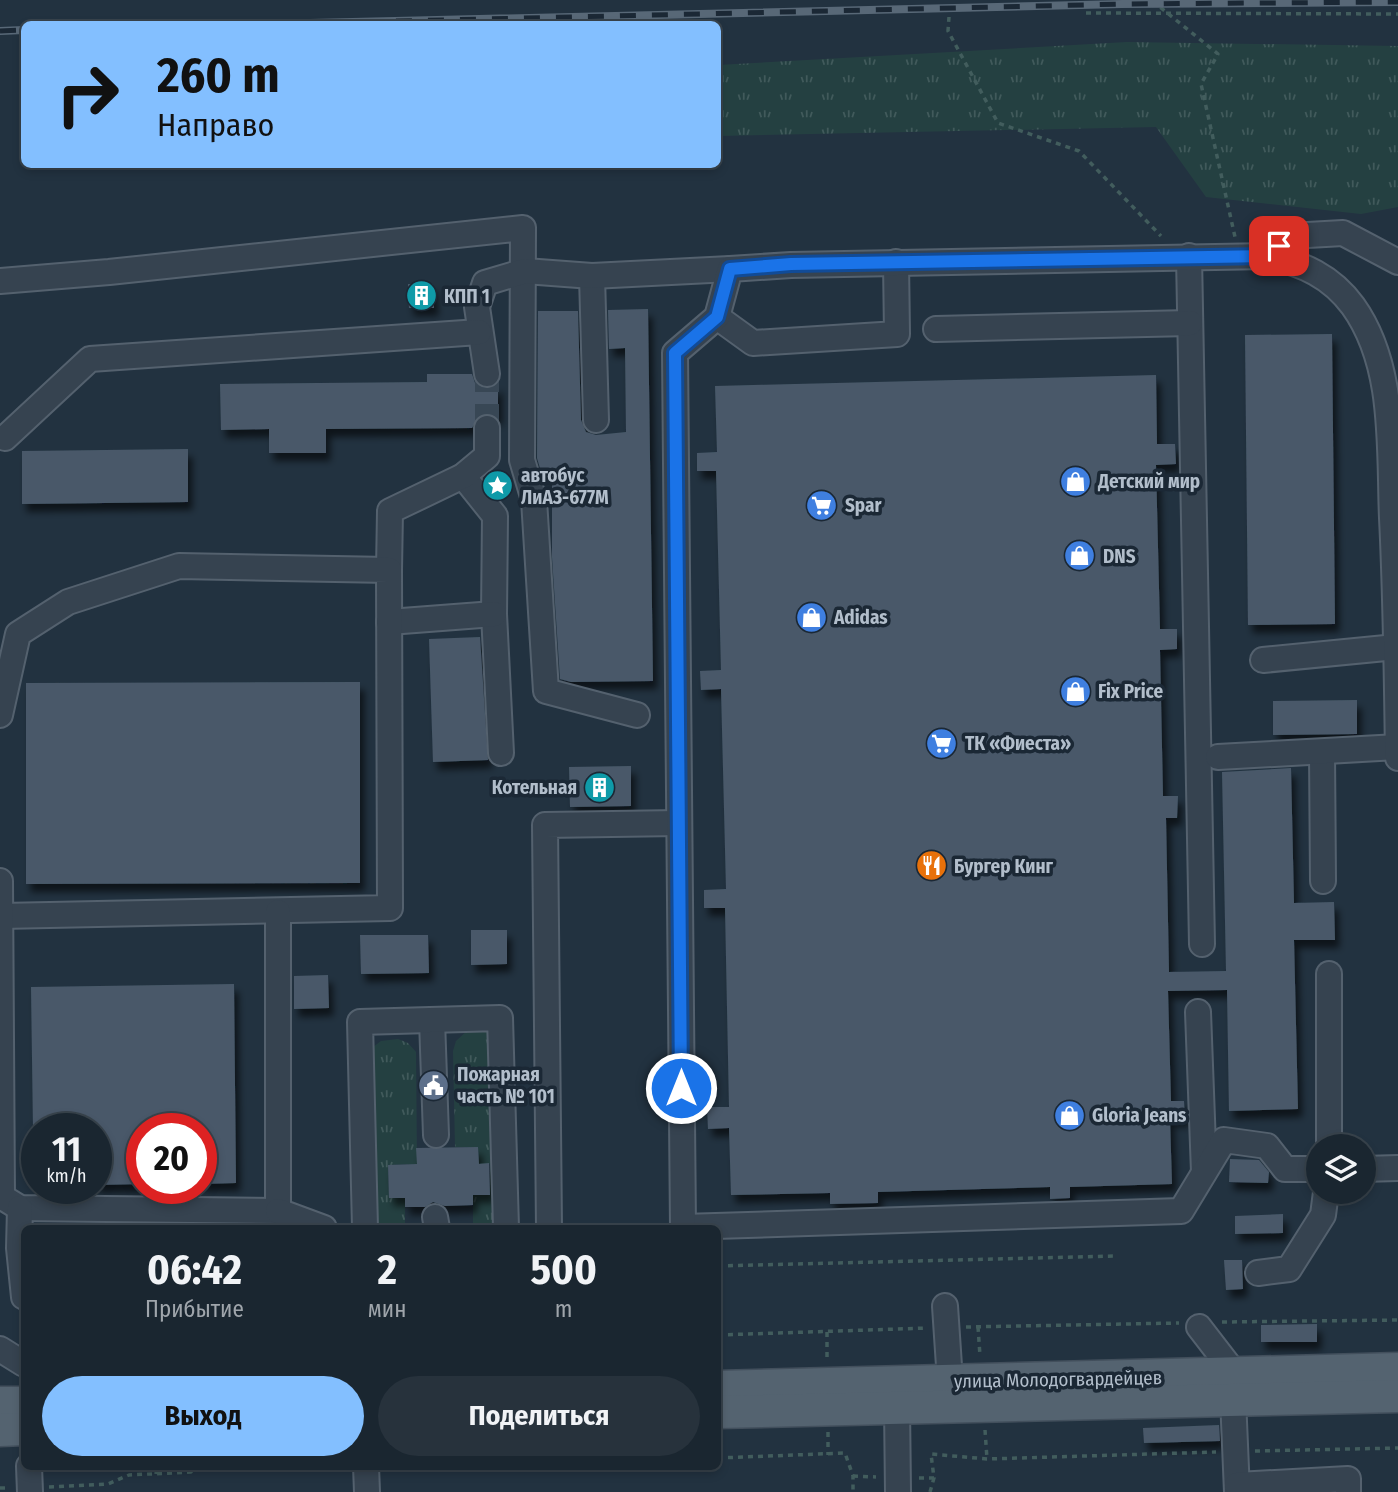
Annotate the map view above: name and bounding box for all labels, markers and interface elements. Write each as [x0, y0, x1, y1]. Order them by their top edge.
text: 260 m [157, 46, 280, 105]
icon: right [42, 49, 133, 140]
text: Направо [157, 106, 274, 144]
pin [1249, 216, 1309, 276]
icon: arrive [1260, 227, 1298, 265]
building icon: КПП 1 [404, 279, 438, 313]
place label: КПП 1 [444, 285, 490, 308]
place label: автобус ЛиАЗ-677М [521, 464, 609, 509]
shop icon: Детский мир [1058, 464, 1092, 498]
place icon: автобус ЛиАЗ-677М [481, 469, 515, 503]
place label: Детский мир [1097, 470, 1200, 493]
supermarket icon: Spar [805, 488, 839, 522]
place label: Spar [845, 494, 882, 517]
shop icon: DNS [1063, 539, 1097, 573]
place label: DNS [1103, 545, 1136, 568]
shop icon: Adidas [794, 600, 828, 634]
place label: Adidas [833, 606, 888, 629]
shop icon: Fix Price [1058, 674, 1092, 708]
place label: Fix Price [1098, 680, 1163, 703]
supermarket icon: ТК «Фиеста» [925, 726, 959, 760]
place label: ТК «Фиеста» [965, 732, 1071, 755]
building icon: Котельная [583, 770, 617, 804]
place label: Котельная [492, 776, 577, 799]
restaurant icon: Бургер Кинг [914, 849, 948, 883]
place label: Бургер Кинг [954, 855, 1054, 878]
position arrow [644, 1051, 718, 1125]
place label: Пожарная часть № 101 [457, 1063, 555, 1108]
public building icon: Пожарная часть № 101 [417, 1068, 451, 1102]
shop icon: Gloria Jeans [1052, 1098, 1086, 1132]
place label: Gloria Jeans [1092, 1104, 1187, 1127]
speed limit sign: 20 [126, 1113, 217, 1204]
text: 11 [52, 1128, 81, 1170]
map controls [1306, 1134, 1376, 1204]
button: layers [1306, 1134, 1376, 1204]
text: km/h [46, 1165, 87, 1187]
text: 06:42 [147, 1245, 242, 1295]
text: 2 [377, 1245, 397, 1295]
text: 500 [530, 1245, 597, 1295]
text: Прибытие [145, 1295, 244, 1323]
text: мин [368, 1295, 406, 1323]
text: m [555, 1295, 573, 1323]
street label: улица Молодогвардейцев [954, 1366, 1162, 1393]
button: Выход [42, 1376, 364, 1456]
button: Поделиться [378, 1376, 700, 1456]

